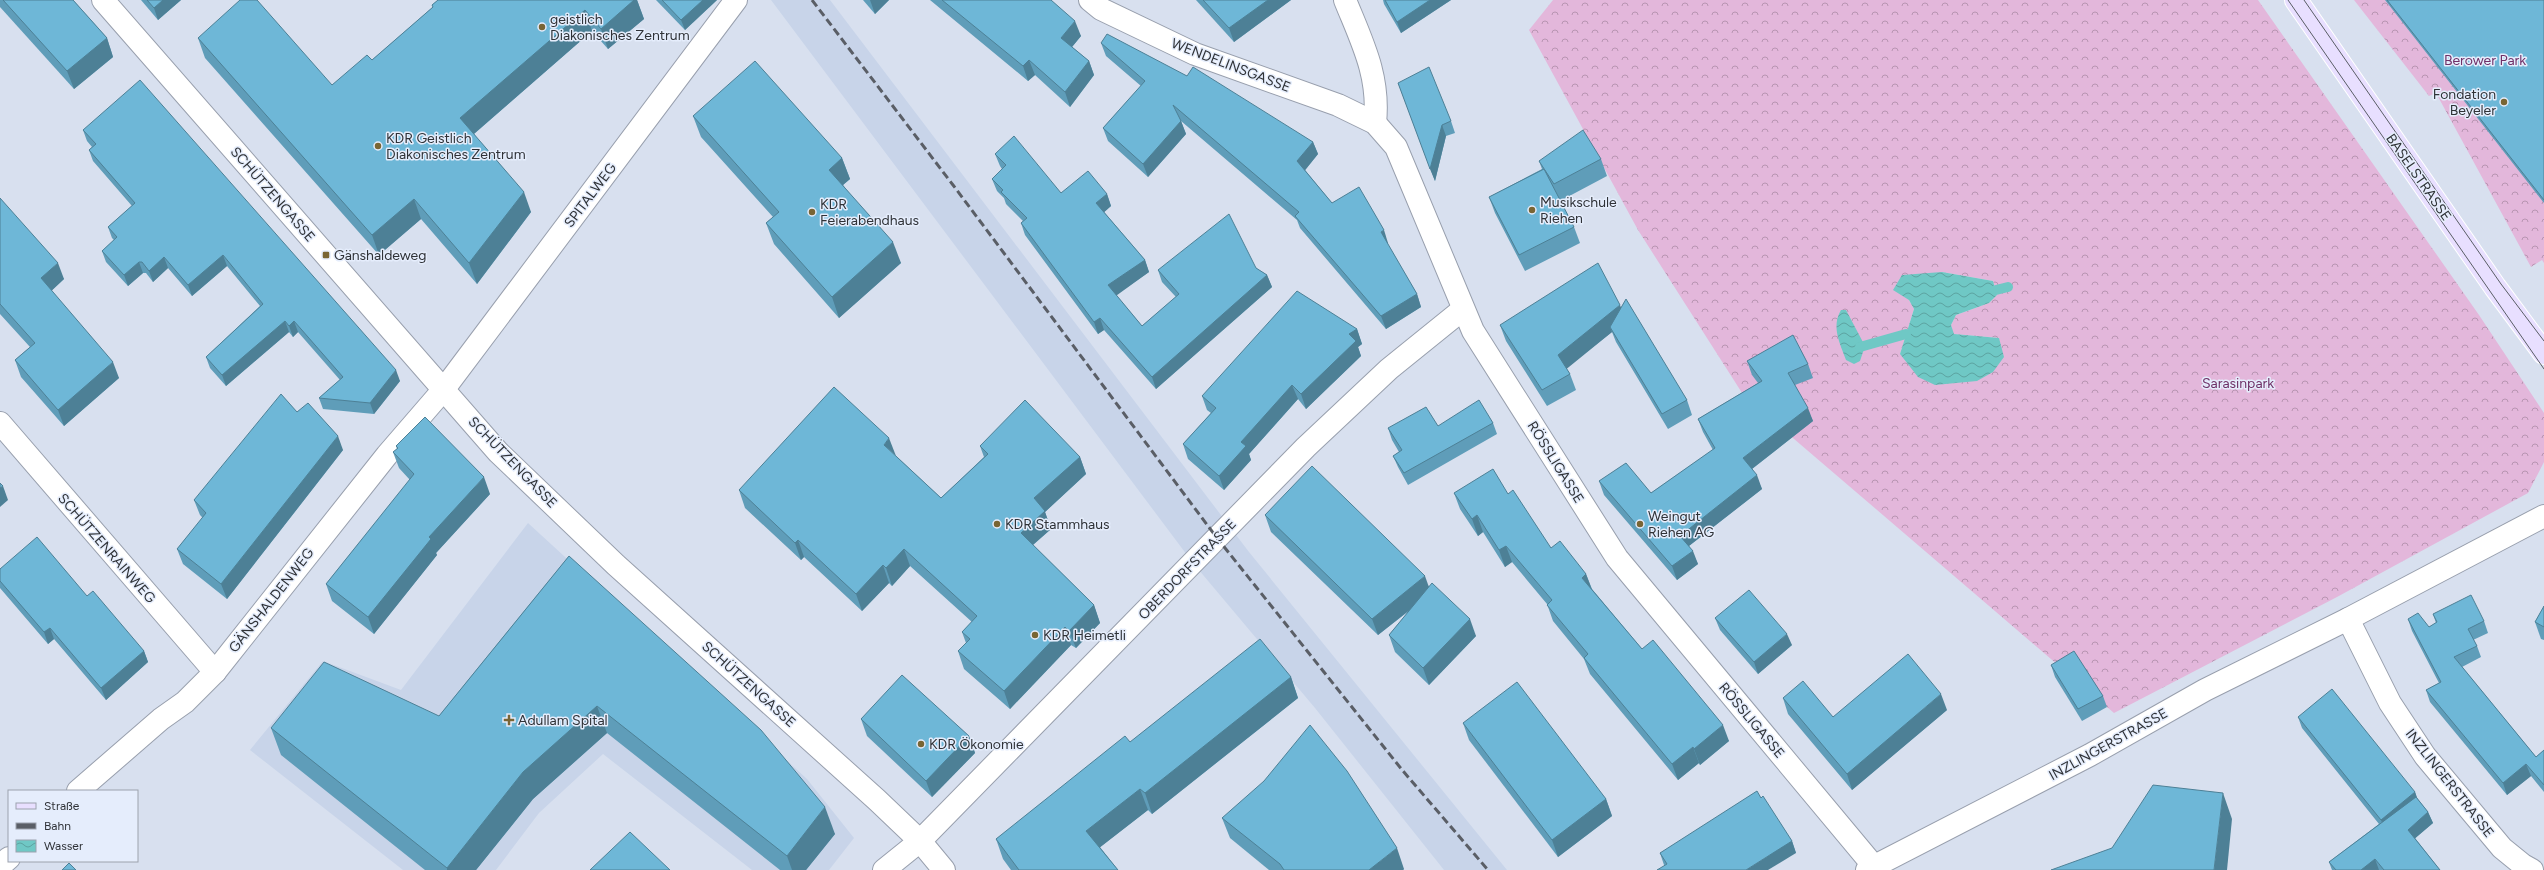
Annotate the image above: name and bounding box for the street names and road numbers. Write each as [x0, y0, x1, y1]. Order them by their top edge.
street label: WENDELINSGASSE [1169, 35, 1293, 96]
street label: BASELSTRASSE [2382, 131, 2455, 224]
street label: SCHÜTZENGASSE [227, 143, 319, 245]
street label: SPITALWEG [561, 159, 620, 231]
street label: SCHÜTZENGASSE [465, 413, 561, 512]
street label: RÖSSLIGASSE [1524, 418, 1588, 506]
street label: SCHÜTZENRAINWEG [54, 490, 159, 607]
street label: OBERDORFSTRASSE [1135, 515, 1240, 623]
street label: GÄNSHALDENWEG [225, 544, 318, 656]
street label: SCHÜTZENGASSE [698, 638, 799, 731]
street label: RÖSSLIGASSE [1715, 679, 1788, 762]
street label: INZLINGERSTRASSE [2046, 705, 2171, 784]
street label: INZLINGERSTRASSE [2402, 726, 2497, 841]

